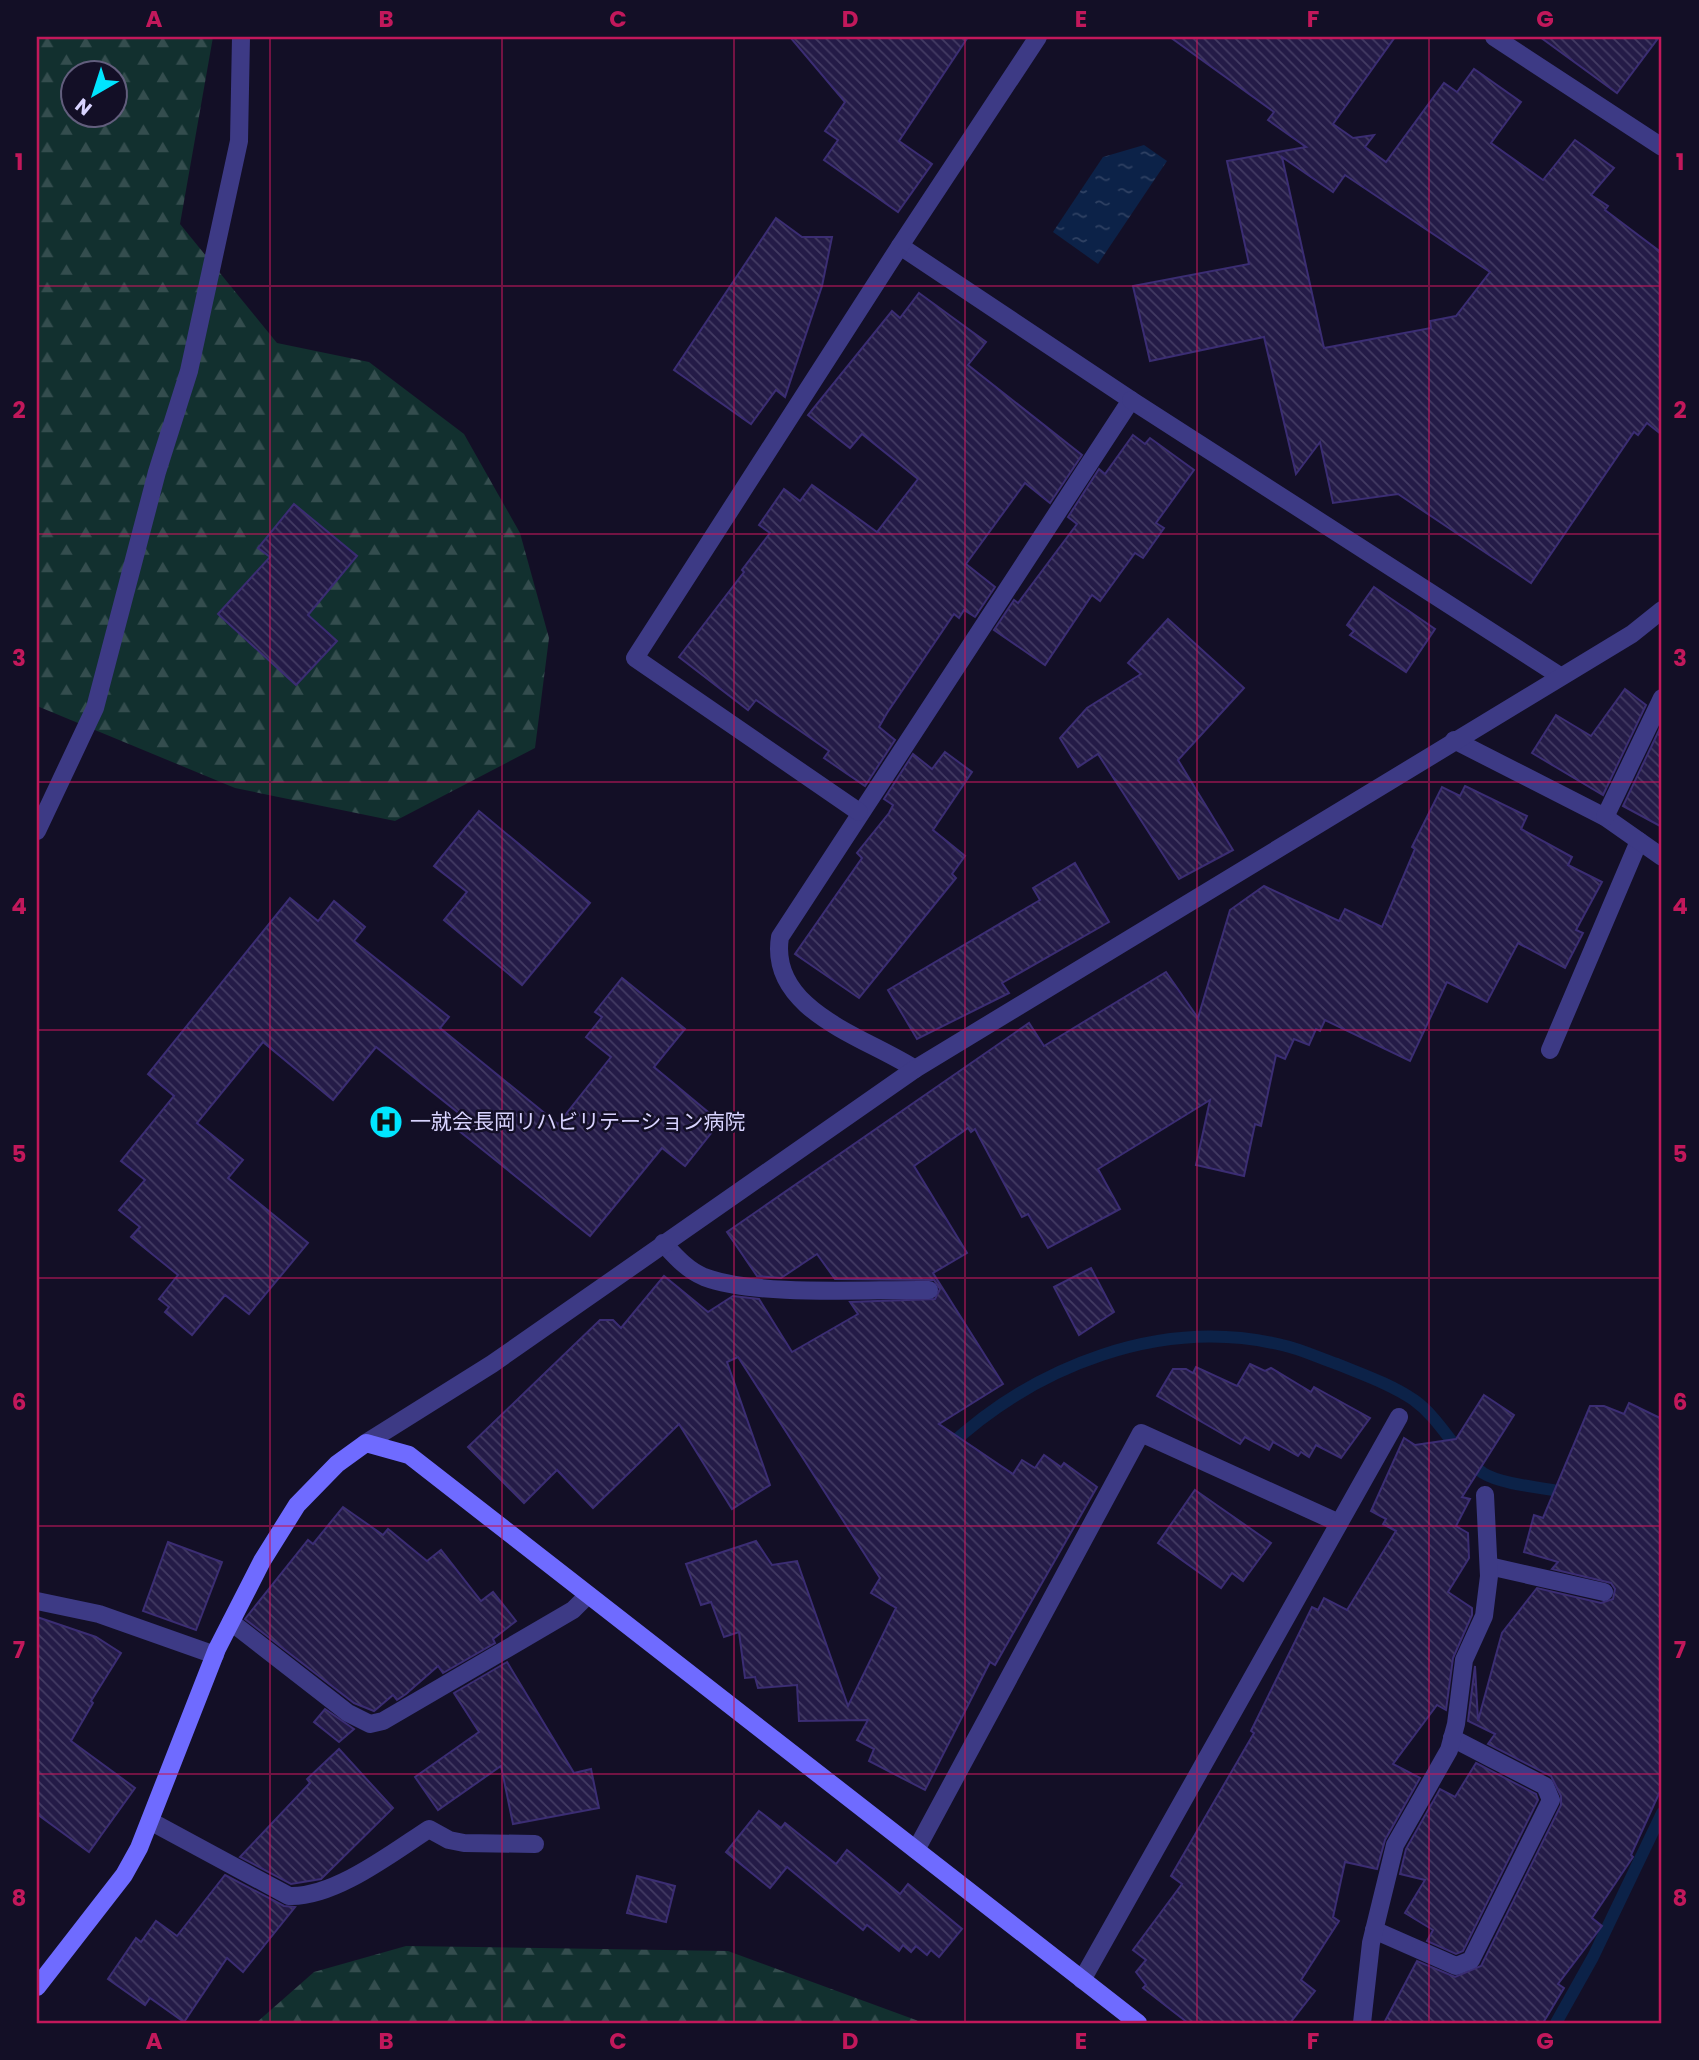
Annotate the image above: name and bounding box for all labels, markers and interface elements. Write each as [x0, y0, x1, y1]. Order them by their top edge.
text: A [146, 3, 163, 35]
text: B [378, 3, 394, 35]
text: C [609, 3, 627, 35]
text: D [842, 3, 858, 35]
text: E [1075, 3, 1087, 35]
text: F [1307, 3, 1319, 35]
text: G [1536, 3, 1554, 35]
north arrow [60, 60, 130, 130]
text: N [70, 92, 98, 122]
text: 1 [15, 146, 23, 178]
text: 1 [1676, 146, 1684, 178]
text: 2 [12, 394, 26, 426]
text: 2 [1673, 394, 1687, 426]
text: 3 [12, 642, 26, 674]
text: 3 [1673, 642, 1687, 674]
text: 4 [11, 890, 27, 922]
text: 4 [1672, 890, 1688, 922]
hospital icon: 一就会長岡リハビリテーション病院 [367, 1103, 405, 1141]
place label: 一就会長岡リハビリテーション病院 [410, 1107, 746, 1136]
text: 5 [12, 1138, 26, 1170]
text: 5 [1673, 1138, 1687, 1170]
text: 6 [12, 1386, 26, 1418]
text: 6 [1673, 1386, 1687, 1418]
text: 7 [13, 1634, 25, 1666]
text: 7 [1674, 1634, 1686, 1666]
text: 8 [12, 1882, 26, 1914]
text: 8 [1673, 1882, 1687, 1914]
text: A [146, 2025, 163, 2057]
text: B [378, 2025, 394, 2057]
text: C [609, 2025, 627, 2057]
text: D [842, 2025, 858, 2057]
text: E [1075, 2025, 1087, 2057]
text: F [1307, 2025, 1319, 2057]
text: G [1536, 2025, 1554, 2057]

